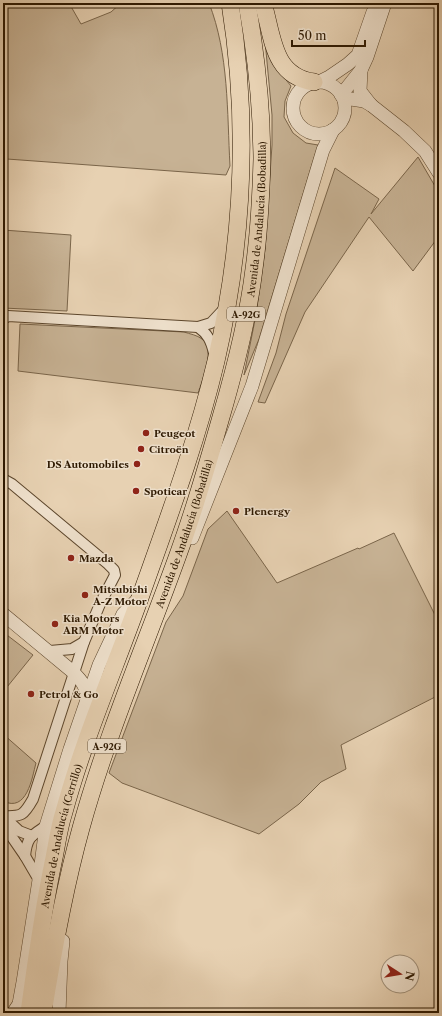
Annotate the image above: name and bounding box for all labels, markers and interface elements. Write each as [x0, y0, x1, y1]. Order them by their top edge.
scale bar [292, 22, 365, 48]
text: 50 m [298, 28, 327, 43]
street label: Avenida de Andalucía (Bobadilla) [243, 141, 269, 299]
road number: A-92G [227, 307, 265, 321]
place label: Peugeot [154, 427, 195, 440]
marker: Peugeot [141, 428, 151, 438]
place label: Citroën [149, 443, 189, 456]
marker: Citroën [136, 444, 146, 454]
place label: DS Automobiles [47, 458, 129, 471]
street label: Avenida de Andalucía (Bobadilla) [152, 458, 215, 610]
marker: DS Automobiles [132, 459, 142, 469]
place label: Spoticar [144, 485, 187, 498]
marker: Spoticar [131, 486, 141, 496]
place label: Plenergy [244, 505, 291, 518]
marker: Plenergy [231, 506, 241, 516]
place label: Mazda [79, 552, 114, 565]
marker: Mazda [66, 553, 76, 563]
place label: Mitsubishi A-Z Motor [92, 583, 148, 608]
marker: Mitsubishi A-Z Motor [80, 590, 90, 600]
place label: Kia Motors ARM Motor [62, 612, 124, 637]
marker: Kia Motors ARM Motor [50, 619, 60, 629]
place label: Petrol & Go [39, 688, 98, 701]
marker: Petrol & Go [26, 689, 36, 699]
road number: A-92G [88, 739, 126, 753]
street label: Avenida de Andalucía (Cerrillo) [38, 762, 85, 910]
north arrow [380, 954, 420, 994]
text: N [402, 970, 418, 983]

